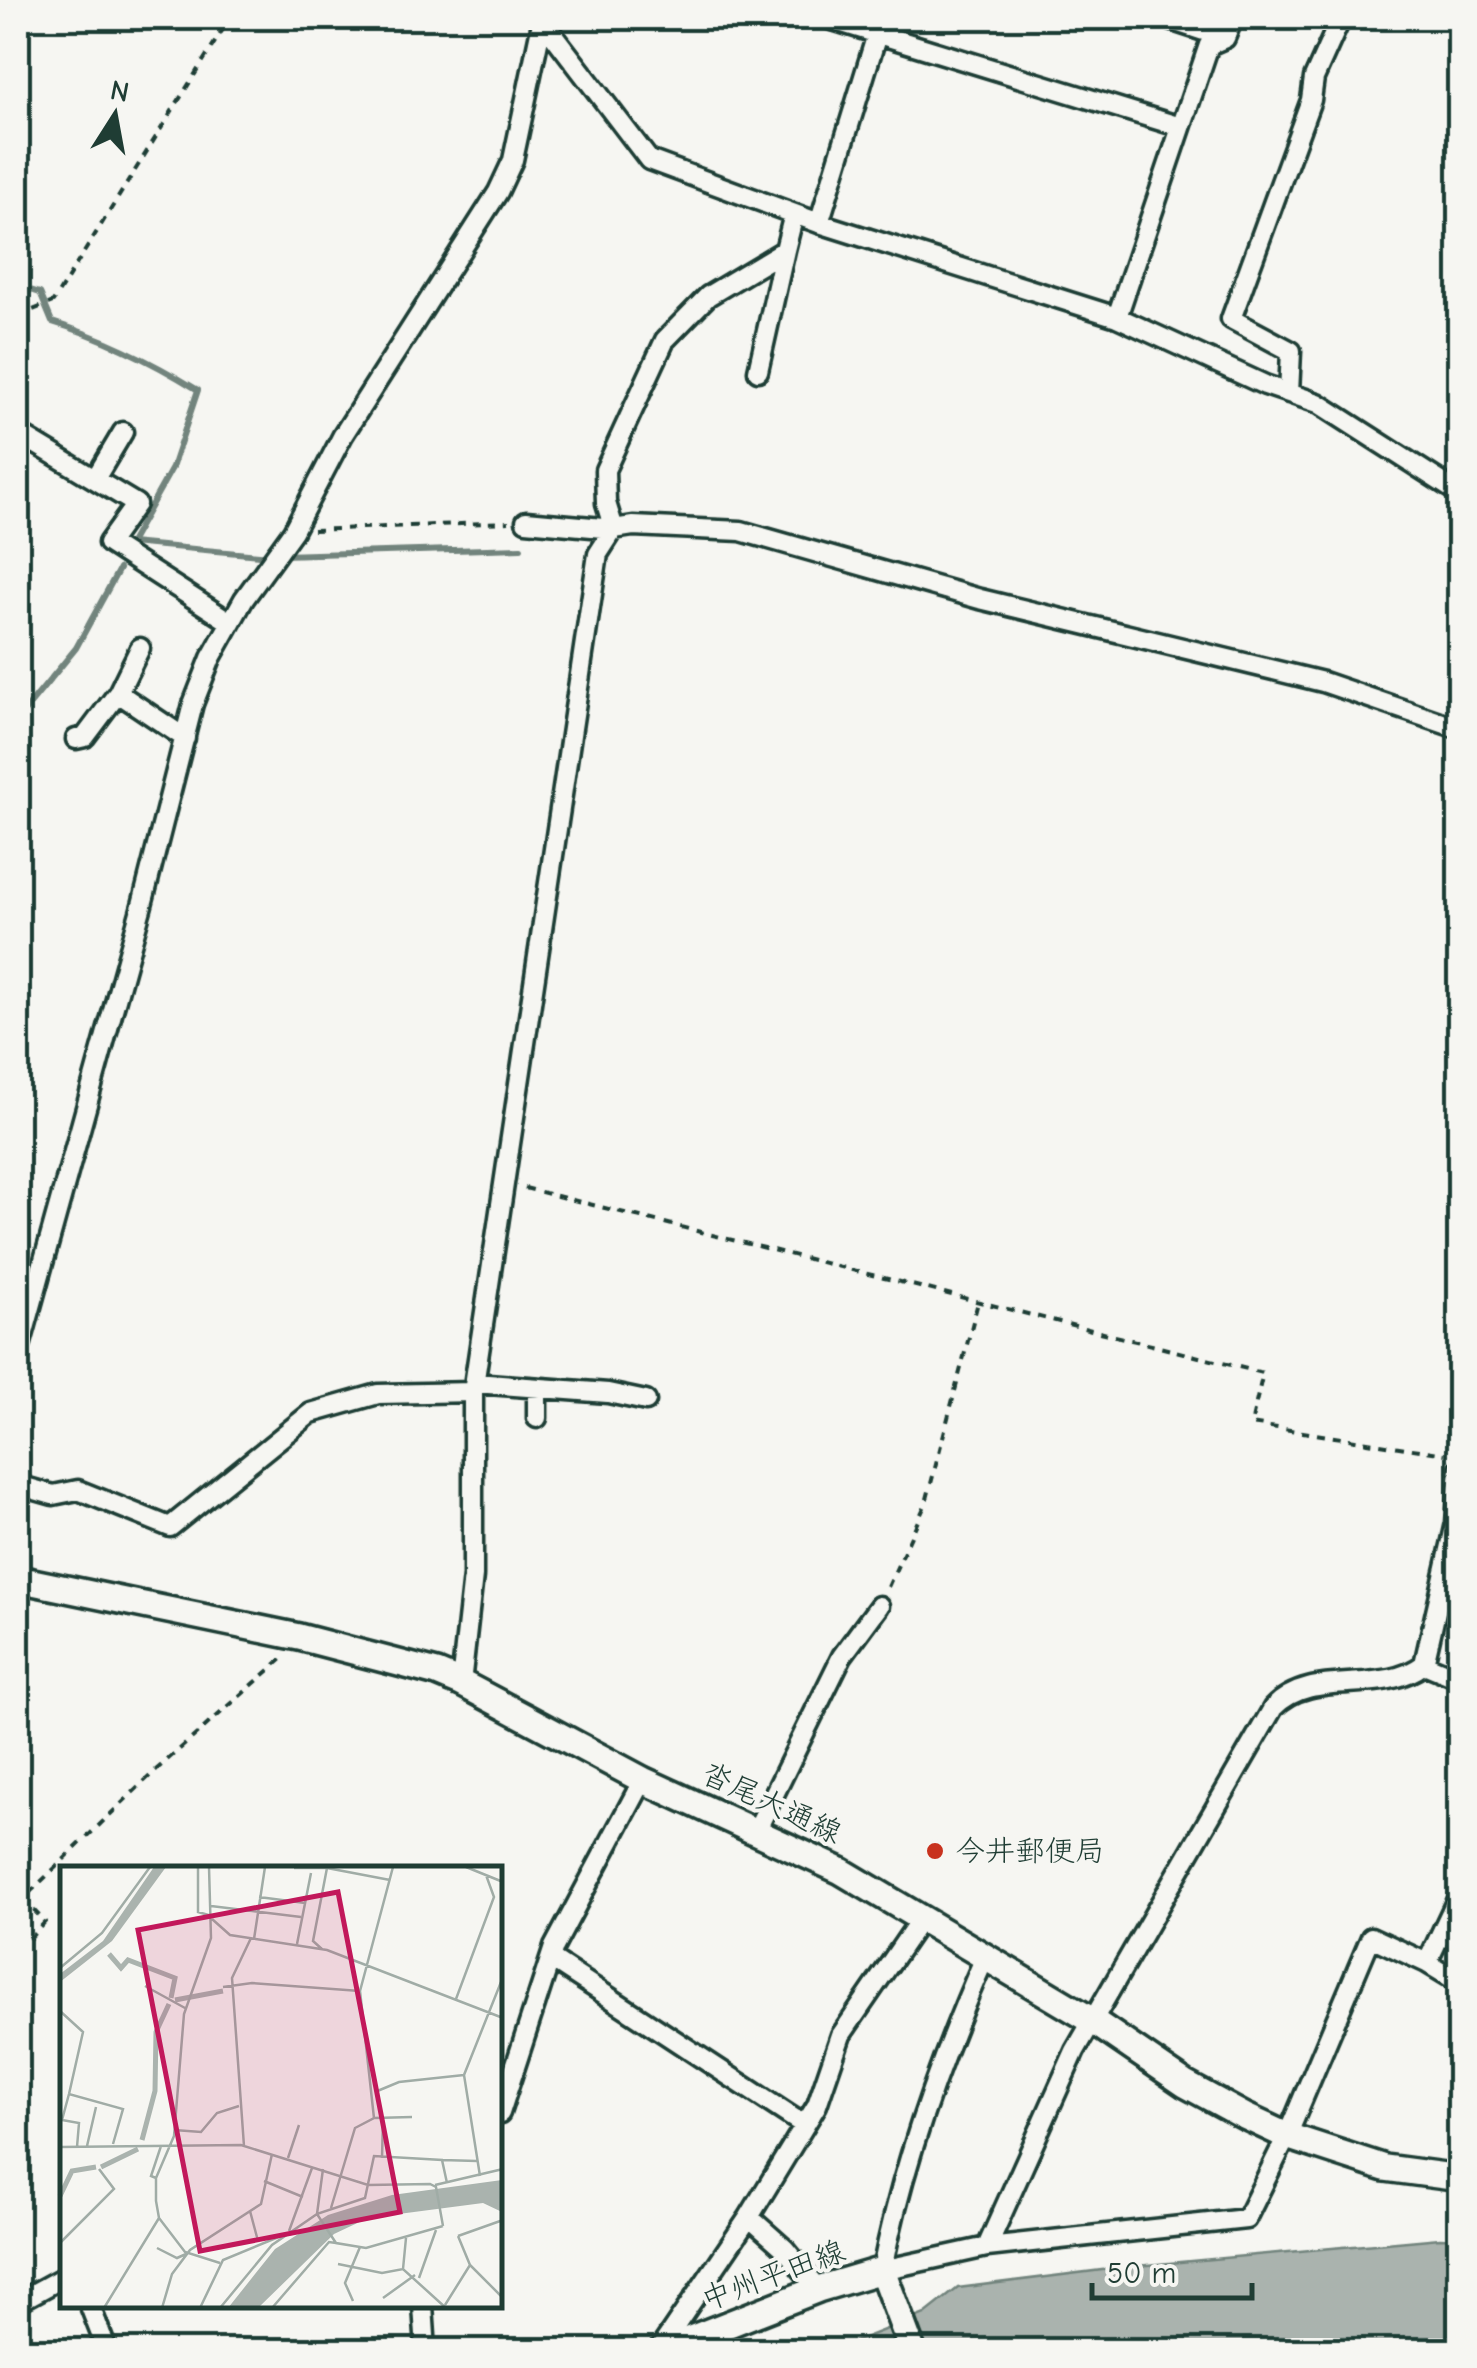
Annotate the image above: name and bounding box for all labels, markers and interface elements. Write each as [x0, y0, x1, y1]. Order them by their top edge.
north arrow [65, 65, 165, 165]
text: N [108, 74, 132, 109]
street label: 沓尾大通線 [696, 1756, 847, 1851]
place label: 今井郵便局 [955, 1834, 1105, 1869]
marker: 今井郵便局 [924, 1840, 946, 1862]
inset map [60, 1866, 502, 2308]
street label: 中州平田線 [697, 2233, 850, 2318]
scale bar [1092, 2238, 1252, 2300]
text: 50 m [1107, 2256, 1176, 2291]

